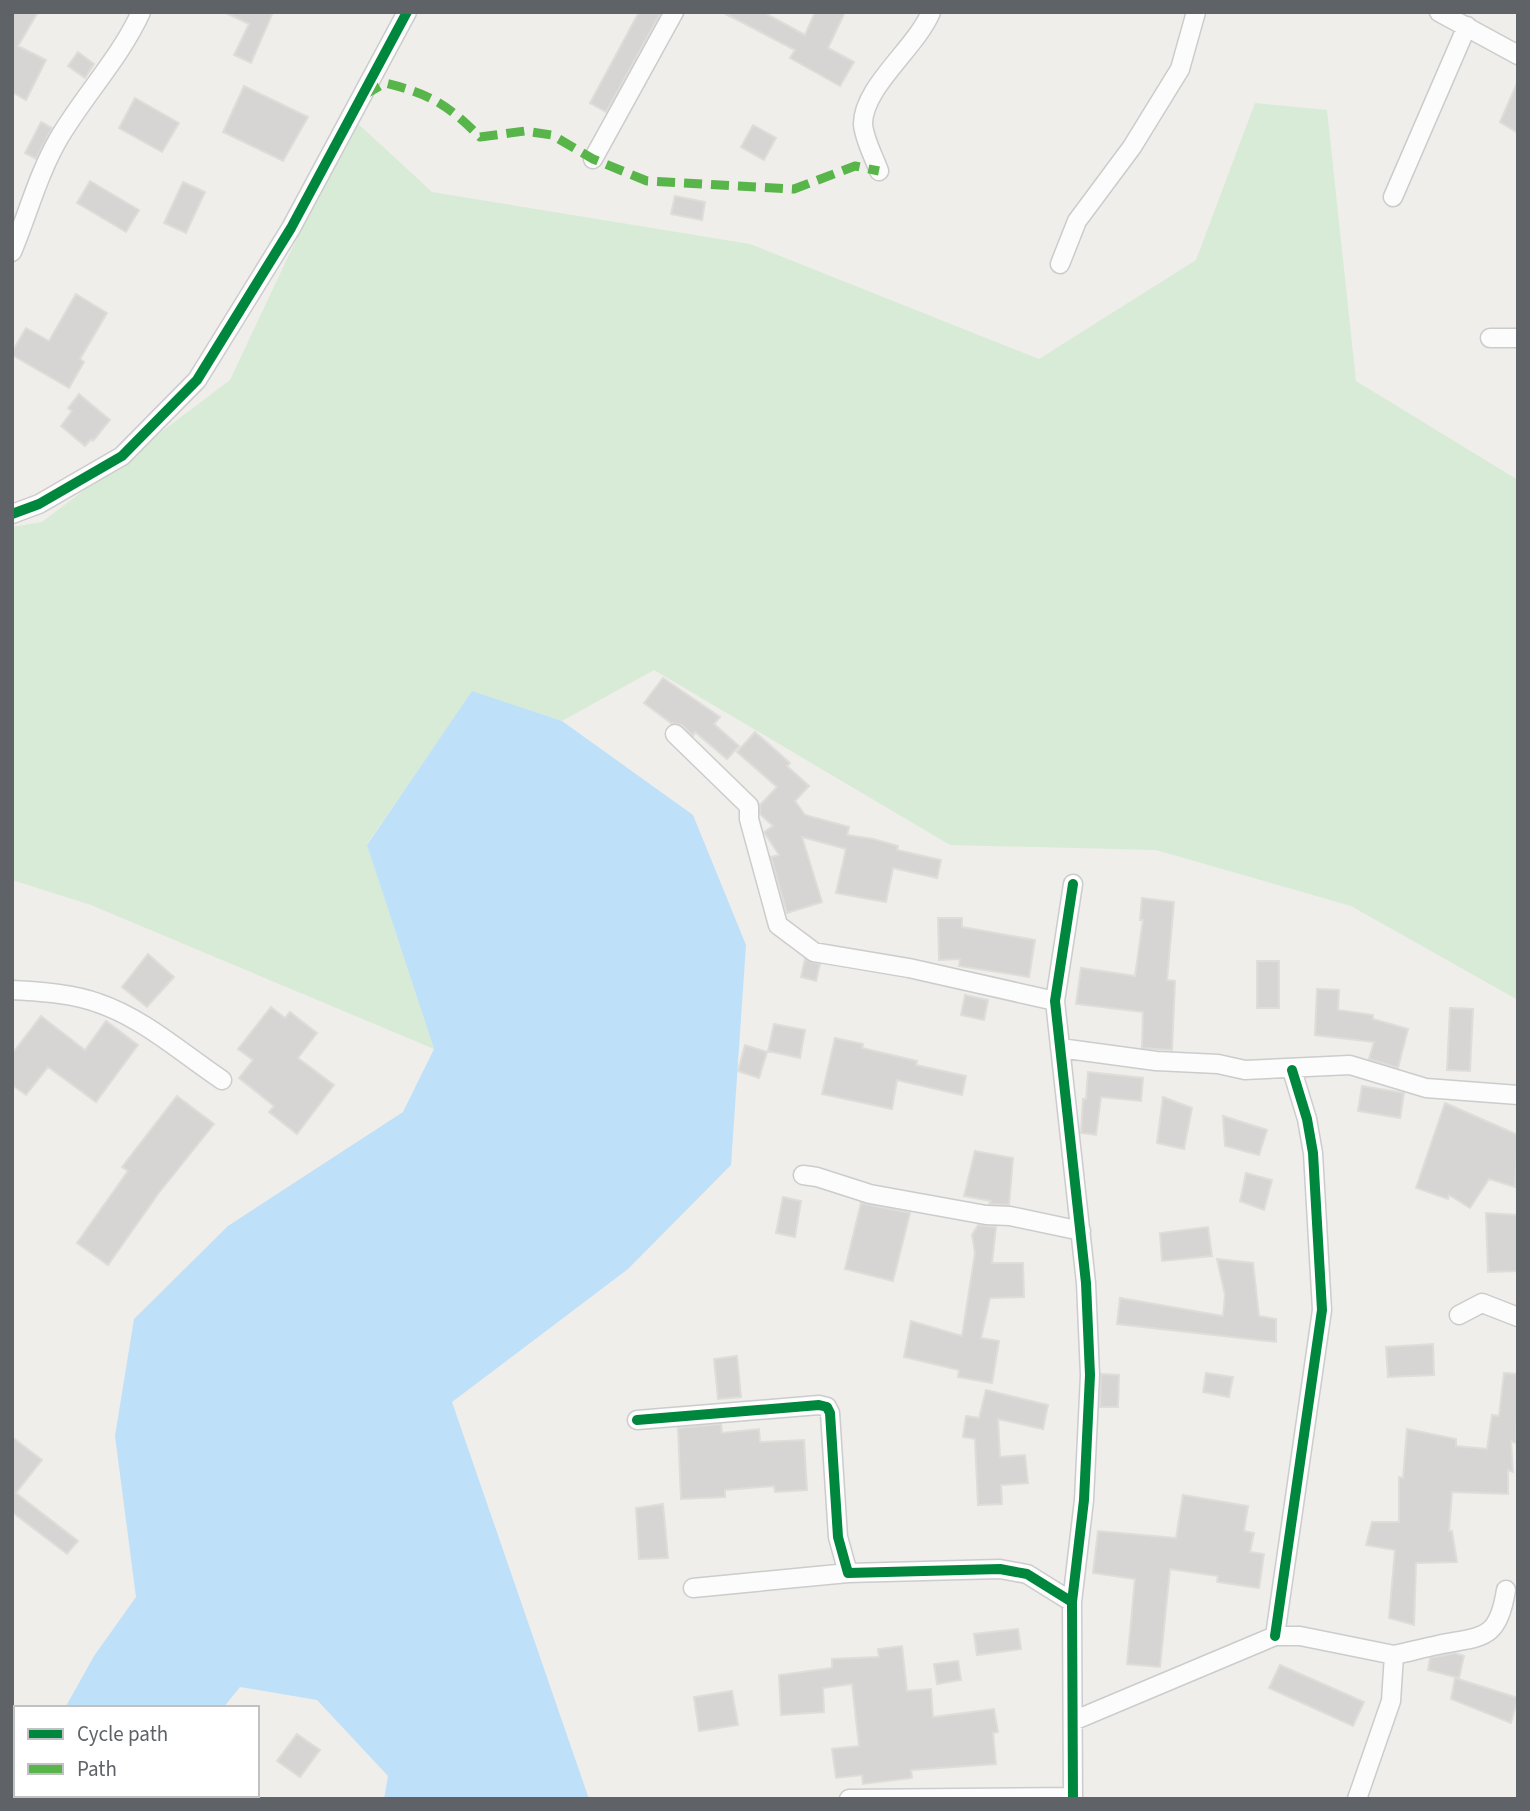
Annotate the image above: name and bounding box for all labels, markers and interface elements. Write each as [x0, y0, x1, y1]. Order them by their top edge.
legend [14, 1706, 259, 1797]
text: Cycle path [77, 1719, 168, 1749]
text: Path [77, 1754, 117, 1784]

